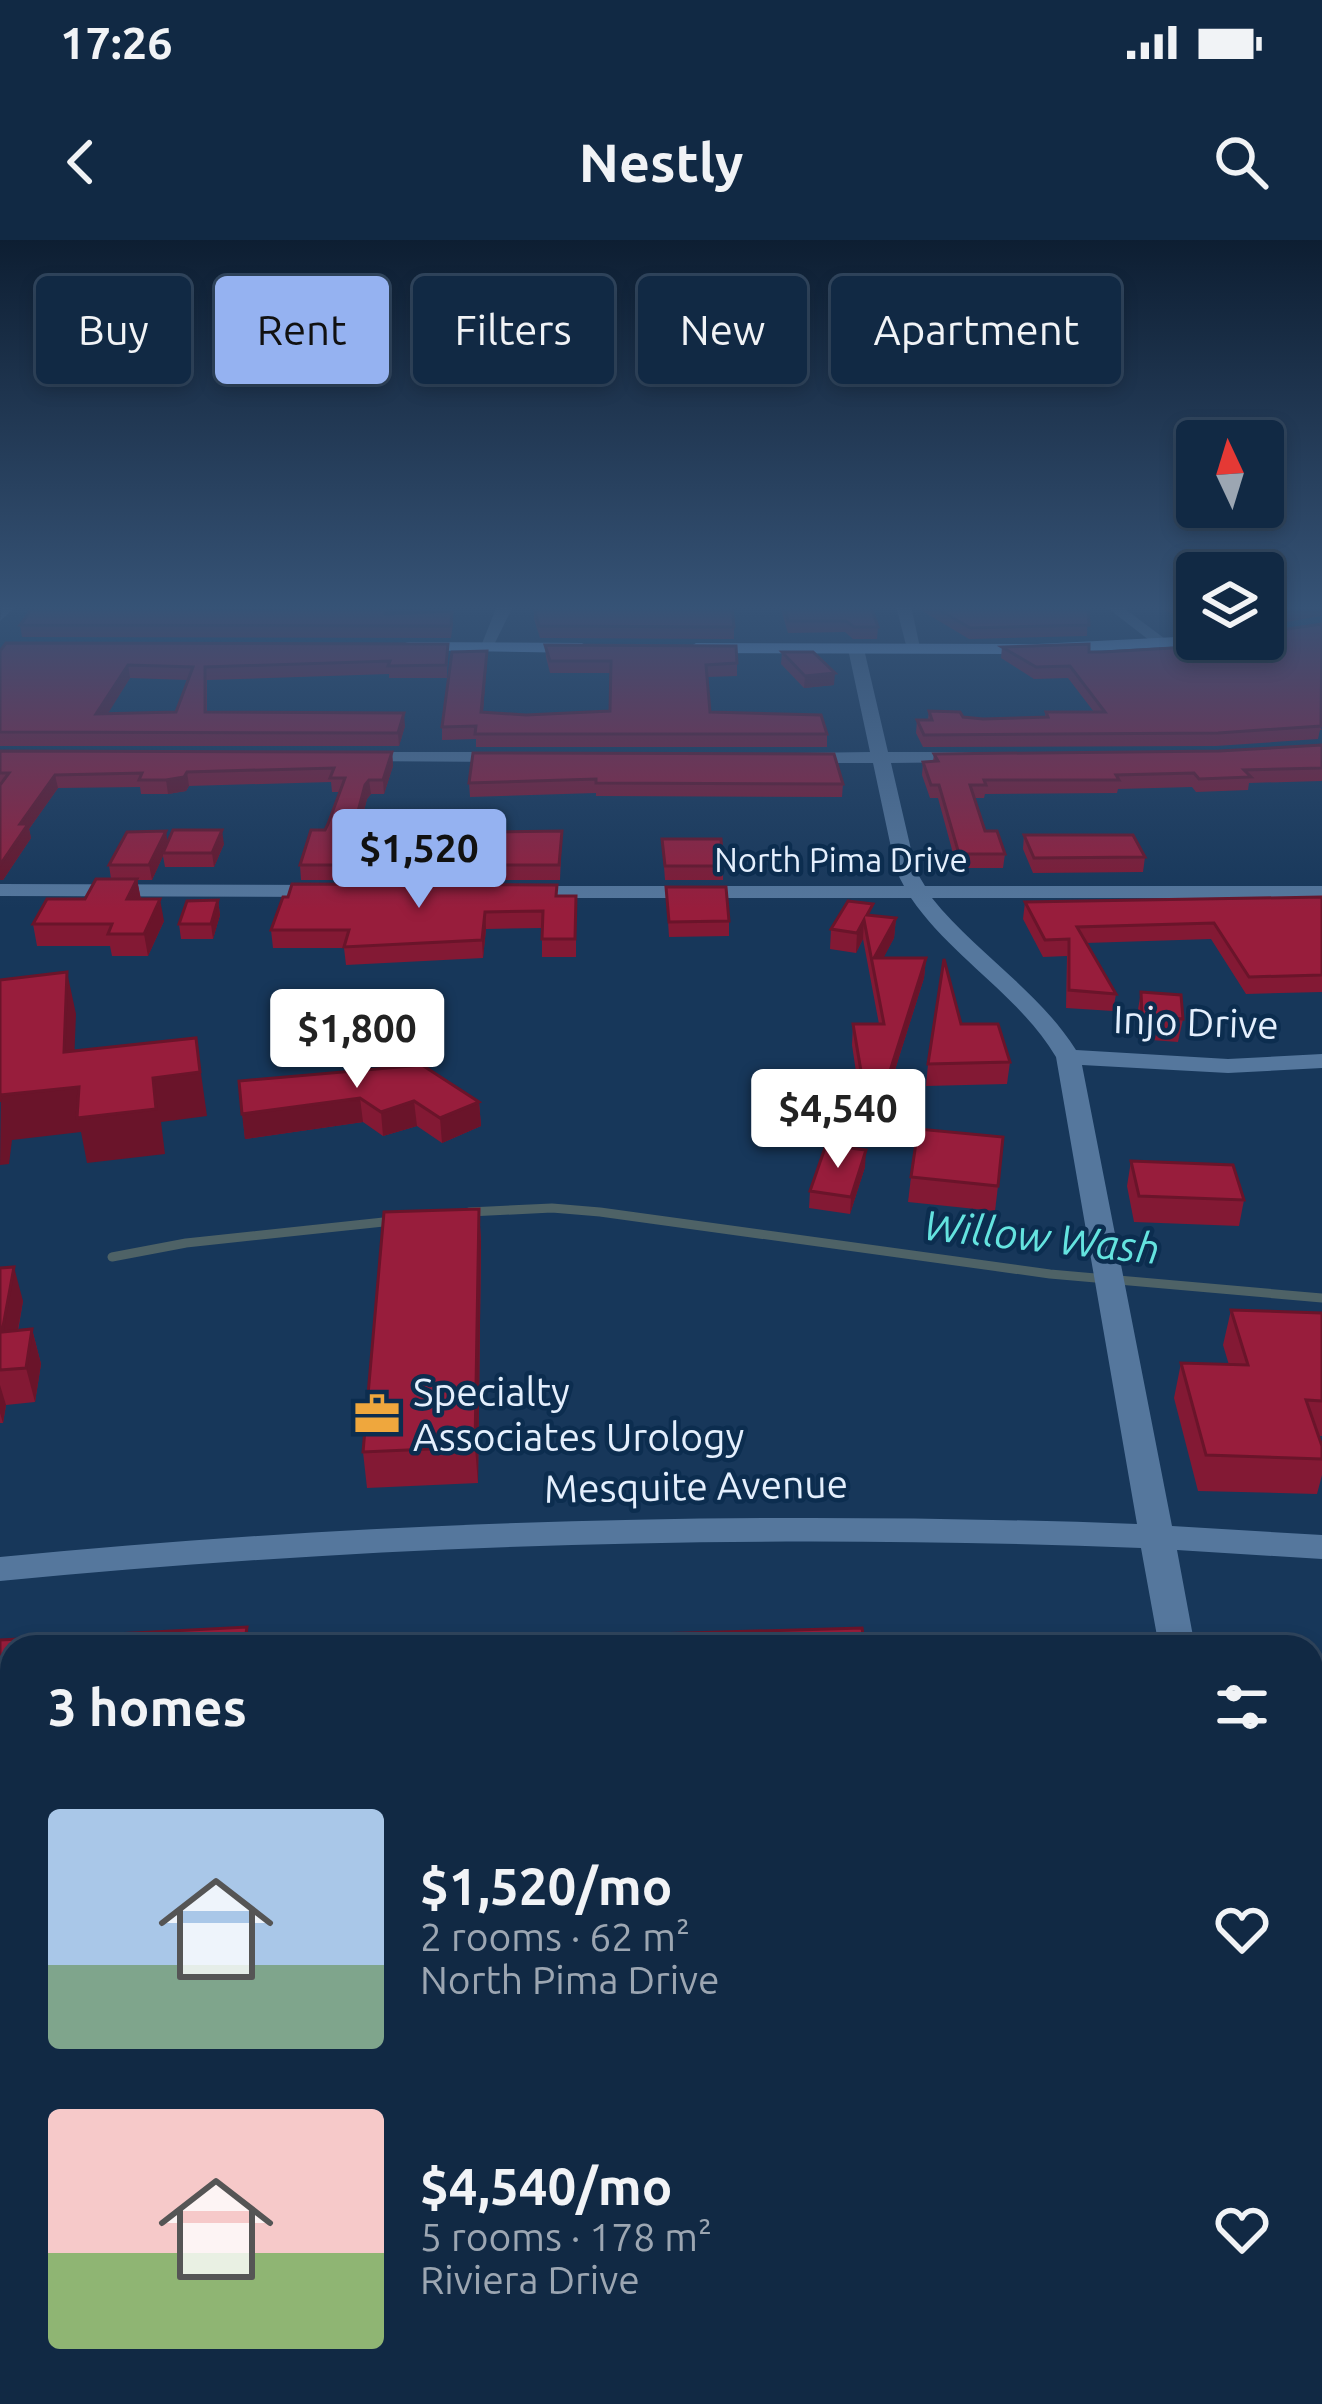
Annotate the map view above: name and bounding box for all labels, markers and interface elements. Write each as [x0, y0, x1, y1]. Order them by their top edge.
text: 17:26 [60, 17, 173, 68]
icon: back [48, 129, 114, 195]
icon: search [1208, 129, 1274, 195]
text: Nestly [579, 132, 743, 192]
chip: Buy [36, 276, 191, 384]
chip: Rent [215, 276, 389, 384]
chip: Filters [413, 276, 614, 384]
chip: New [638, 276, 807, 384]
chip: Apartment [831, 276, 1121, 384]
north arrow [1176, 420, 1284, 528]
map controls [1176, 420, 1284, 660]
button: layers [1176, 552, 1284, 660]
pin: $1,520 [321, 809, 517, 911]
text: $1,520 [359, 826, 479, 869]
street label: North Pima Drive [714, 841, 968, 878]
pin: $1,800 [259, 989, 455, 1091]
street label: Injo Drive [1112, 997, 1280, 1046]
text: $1,800 [297, 1006, 417, 1049]
pin: $4,540 [740, 1069, 936, 1171]
text: $4,540 [778, 1086, 898, 1129]
water label: Willow Wash [922, 1201, 1162, 1272]
place label: Specialty Associates Urology [413, 1370, 744, 1458]
office icon: Specialty Associates Urology [352, 1389, 402, 1439]
street label: Mesquite Avenue [544, 1461, 848, 1510]
icon: filters [1209, 1674, 1275, 1740]
text: 3 homes [48, 1678, 247, 1736]
icon: home [144, 1857, 288, 2001]
text: $1,520/mo [420, 1857, 672, 1915]
icon: heart [1209, 1896, 1275, 1962]
text: 2 rooms · 62 m² [420, 1915, 690, 1958]
text: North Pima Drive [420, 1958, 720, 2001]
icon: home [144, 2157, 288, 2301]
text: $4,540/mo [420, 2157, 672, 2215]
icon: heart [1209, 2196, 1275, 2262]
text: 5 rooms · 178 m² [420, 2215, 712, 2258]
text: Riviera Drive [420, 2258, 640, 2301]

